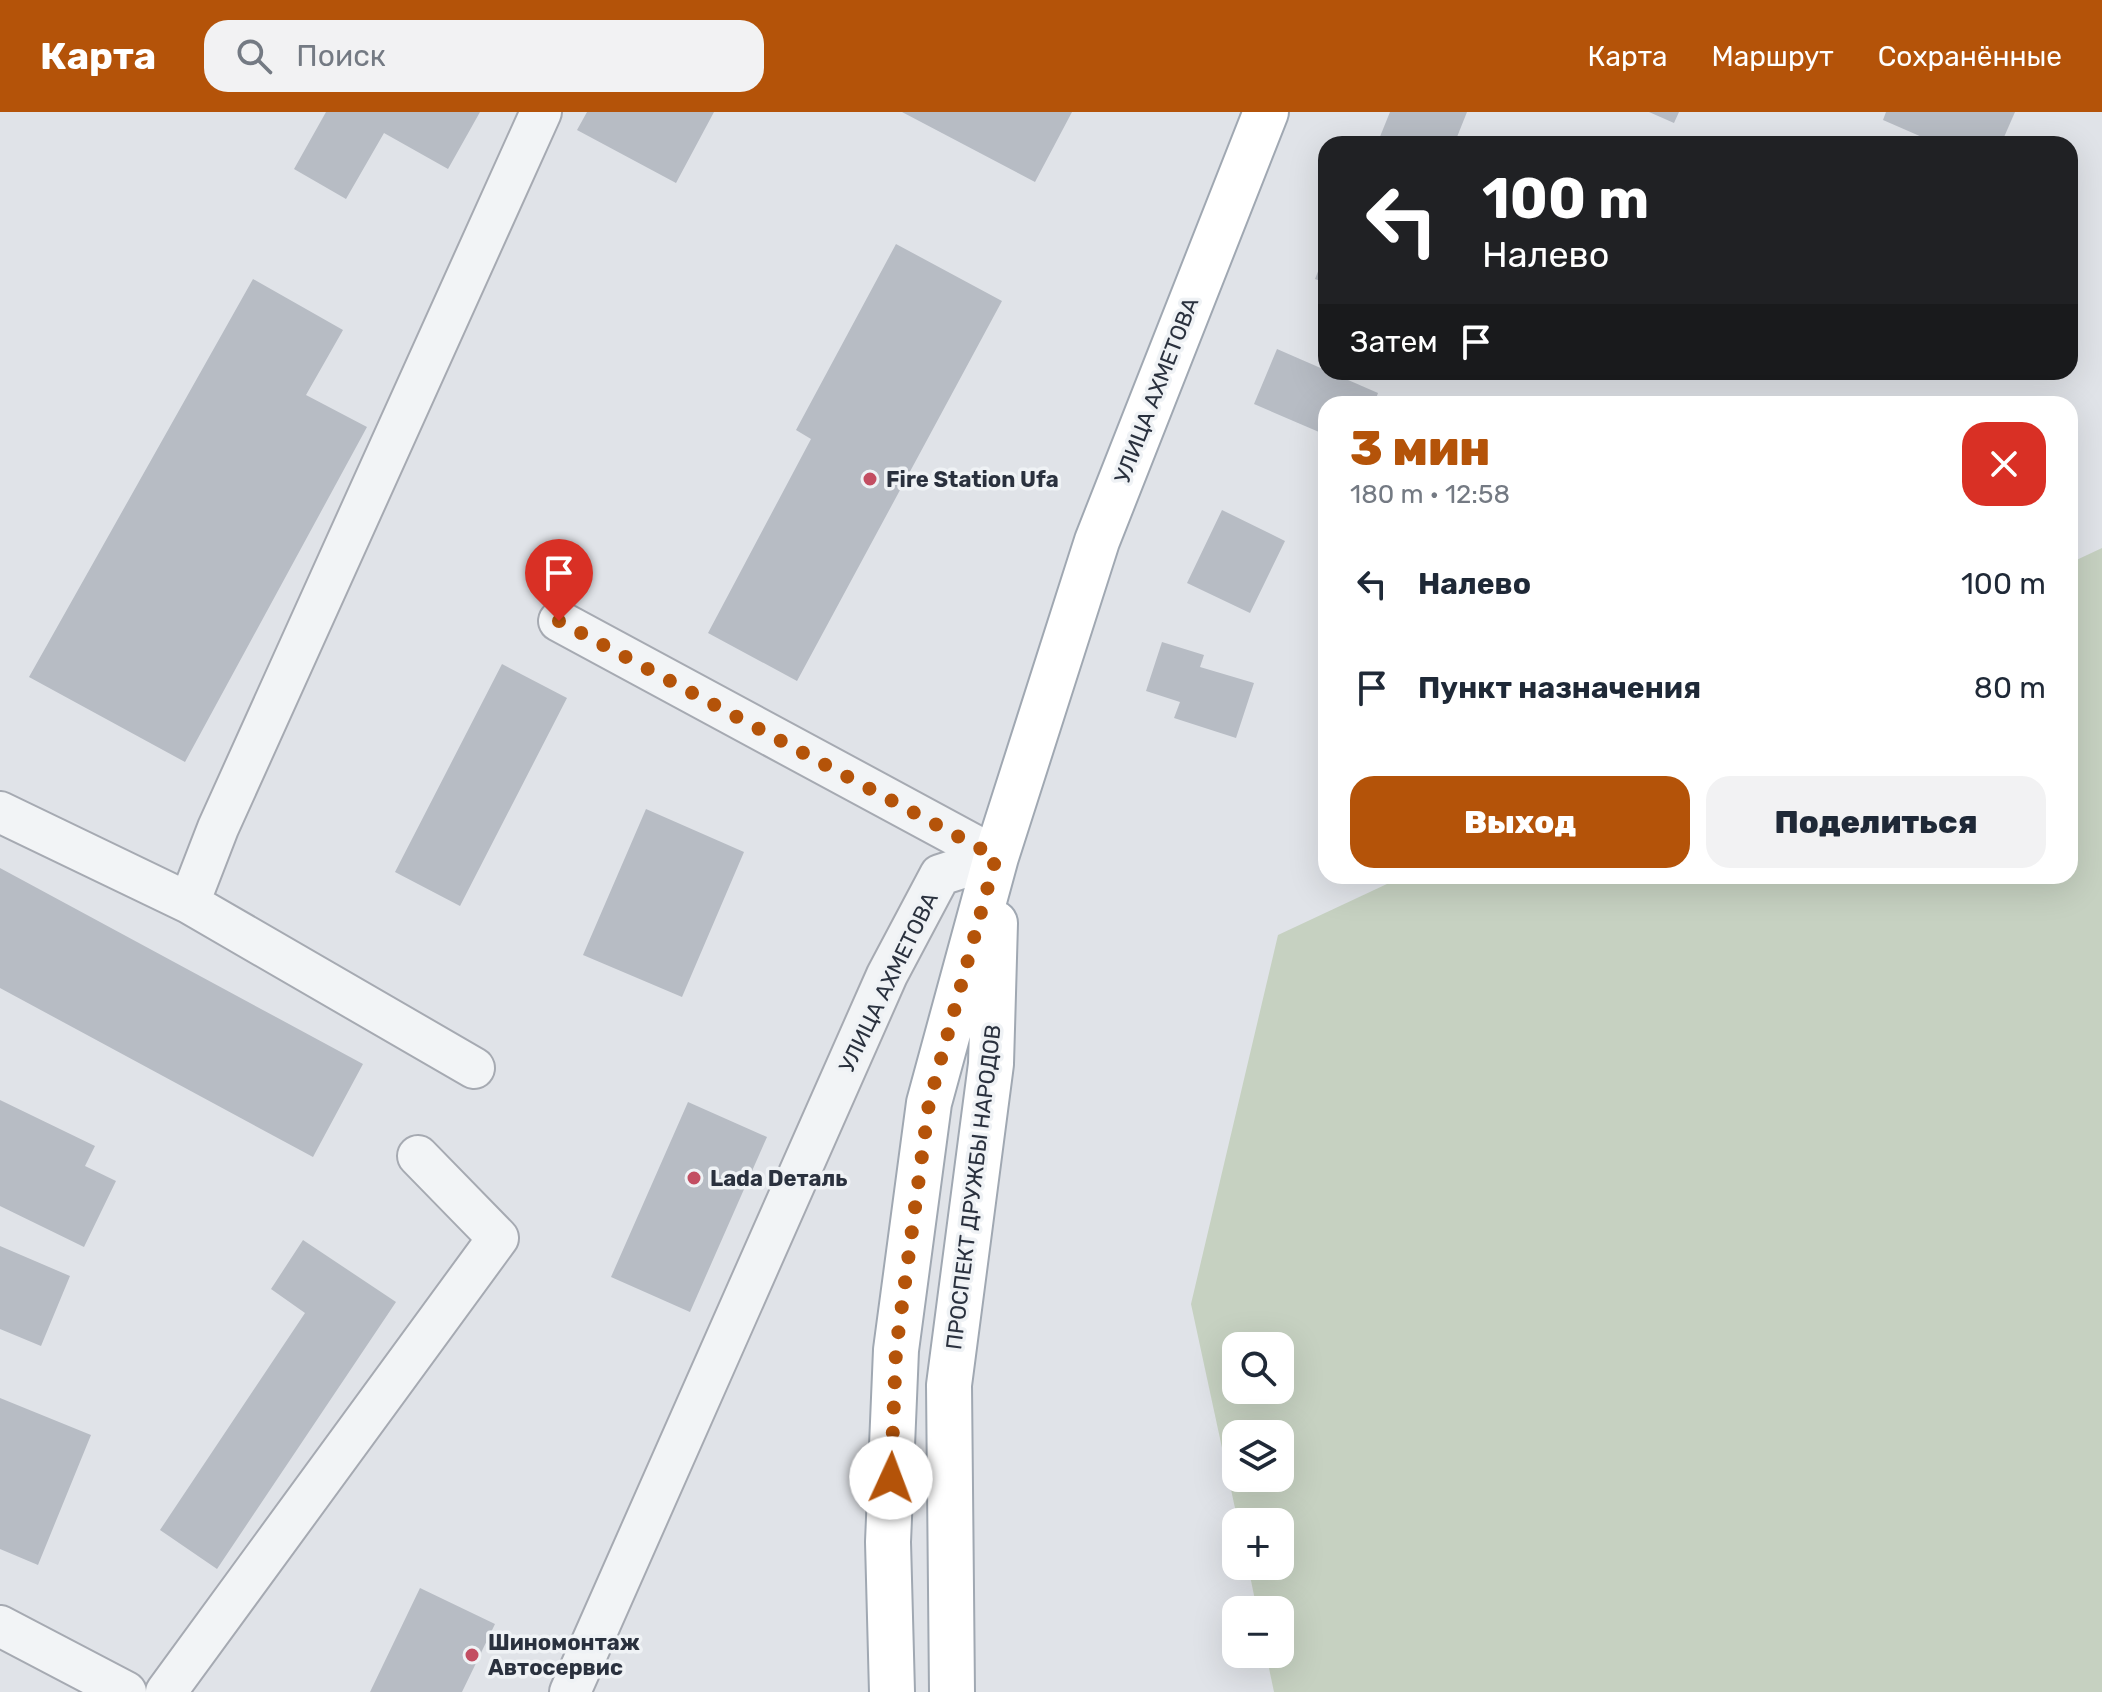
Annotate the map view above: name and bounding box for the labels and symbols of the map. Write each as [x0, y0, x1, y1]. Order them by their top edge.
street label: УЛИЦА АХМЕТОВА [1109, 293, 1204, 487]
place label: Fire Station Ufa [886, 466, 1059, 493]
marker: Fire Station Ufa [861, 470, 879, 488]
pin [525, 539, 593, 621]
street label: УЛИЦА АХМЕТОВА [833, 888, 944, 1077]
street label: ПРОСПЕКТ ДРУЖБЫ НАРОДОВ [940, 1023, 1007, 1351]
place label: Lada Dеталь [710, 1165, 848, 1192]
marker: Lada Dеталь [685, 1169, 703, 1187]
position arrow [849, 1436, 933, 1520]
place label: Шиномонтаж Автосервис [488, 1629, 640, 1681]
marker: Шиномонтаж Автосервис [463, 1646, 481, 1664]

